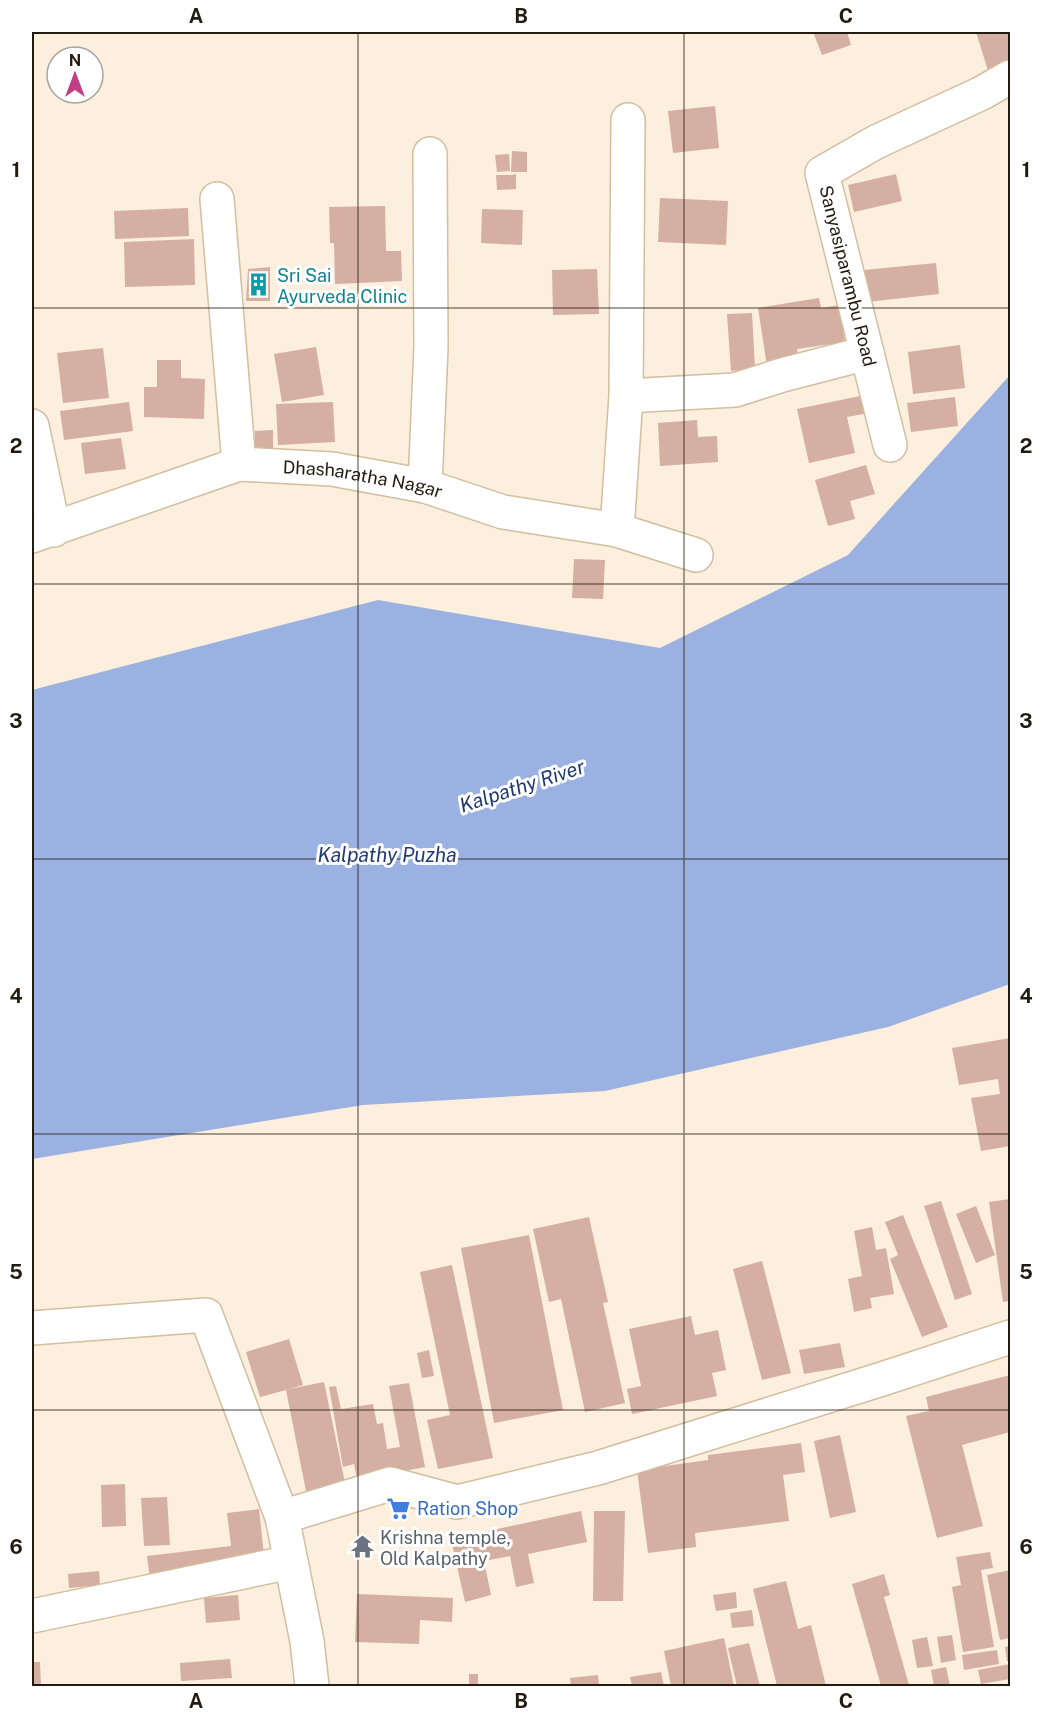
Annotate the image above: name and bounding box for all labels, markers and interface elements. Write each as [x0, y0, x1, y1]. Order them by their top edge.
text: A [189, 4, 203, 28]
text: B [514, 4, 528, 28]
text: C [839, 4, 853, 28]
north arrow [45, 45, 105, 105]
text: N [69, 51, 81, 70]
text: 1 [12, 158, 20, 182]
text: 1 [1022, 158, 1030, 182]
street label: Sanyasiparambu Road [815, 183, 881, 369]
place label: Sri Sai Ayurveda Clinic [277, 265, 407, 307]
building icon: Sri Sai Ayurveda Clinic [246, 272, 272, 298]
text: 2 [10, 434, 22, 458]
text: 2 [1020, 434, 1032, 458]
street label: Dhasharatha Nagar [282, 456, 445, 502]
text: 3 [9, 709, 23, 733]
text: 3 [1019, 709, 1033, 733]
water label: Kalpathy River [456, 754, 588, 818]
water label: Kalpathy Puzha [317, 843, 457, 867]
text: 4 [9, 984, 23, 1008]
text: 4 [1019, 984, 1033, 1008]
text: 5 [9, 1260, 23, 1284]
text: 5 [1019, 1260, 1033, 1284]
supermarket icon: Ration Shop [386, 1495, 412, 1521]
place label: Ration Shop [417, 1498, 518, 1519]
place label: Krishna temple, Old Kalpathy [380, 1527, 511, 1569]
temple icon: Krishna temple, Old Kalpathy [349, 1534, 375, 1560]
text: 6 [9, 1535, 23, 1559]
text: 6 [1019, 1535, 1033, 1559]
text: A [189, 1689, 203, 1713]
text: B [514, 1689, 528, 1713]
text: C [839, 1689, 853, 1713]

